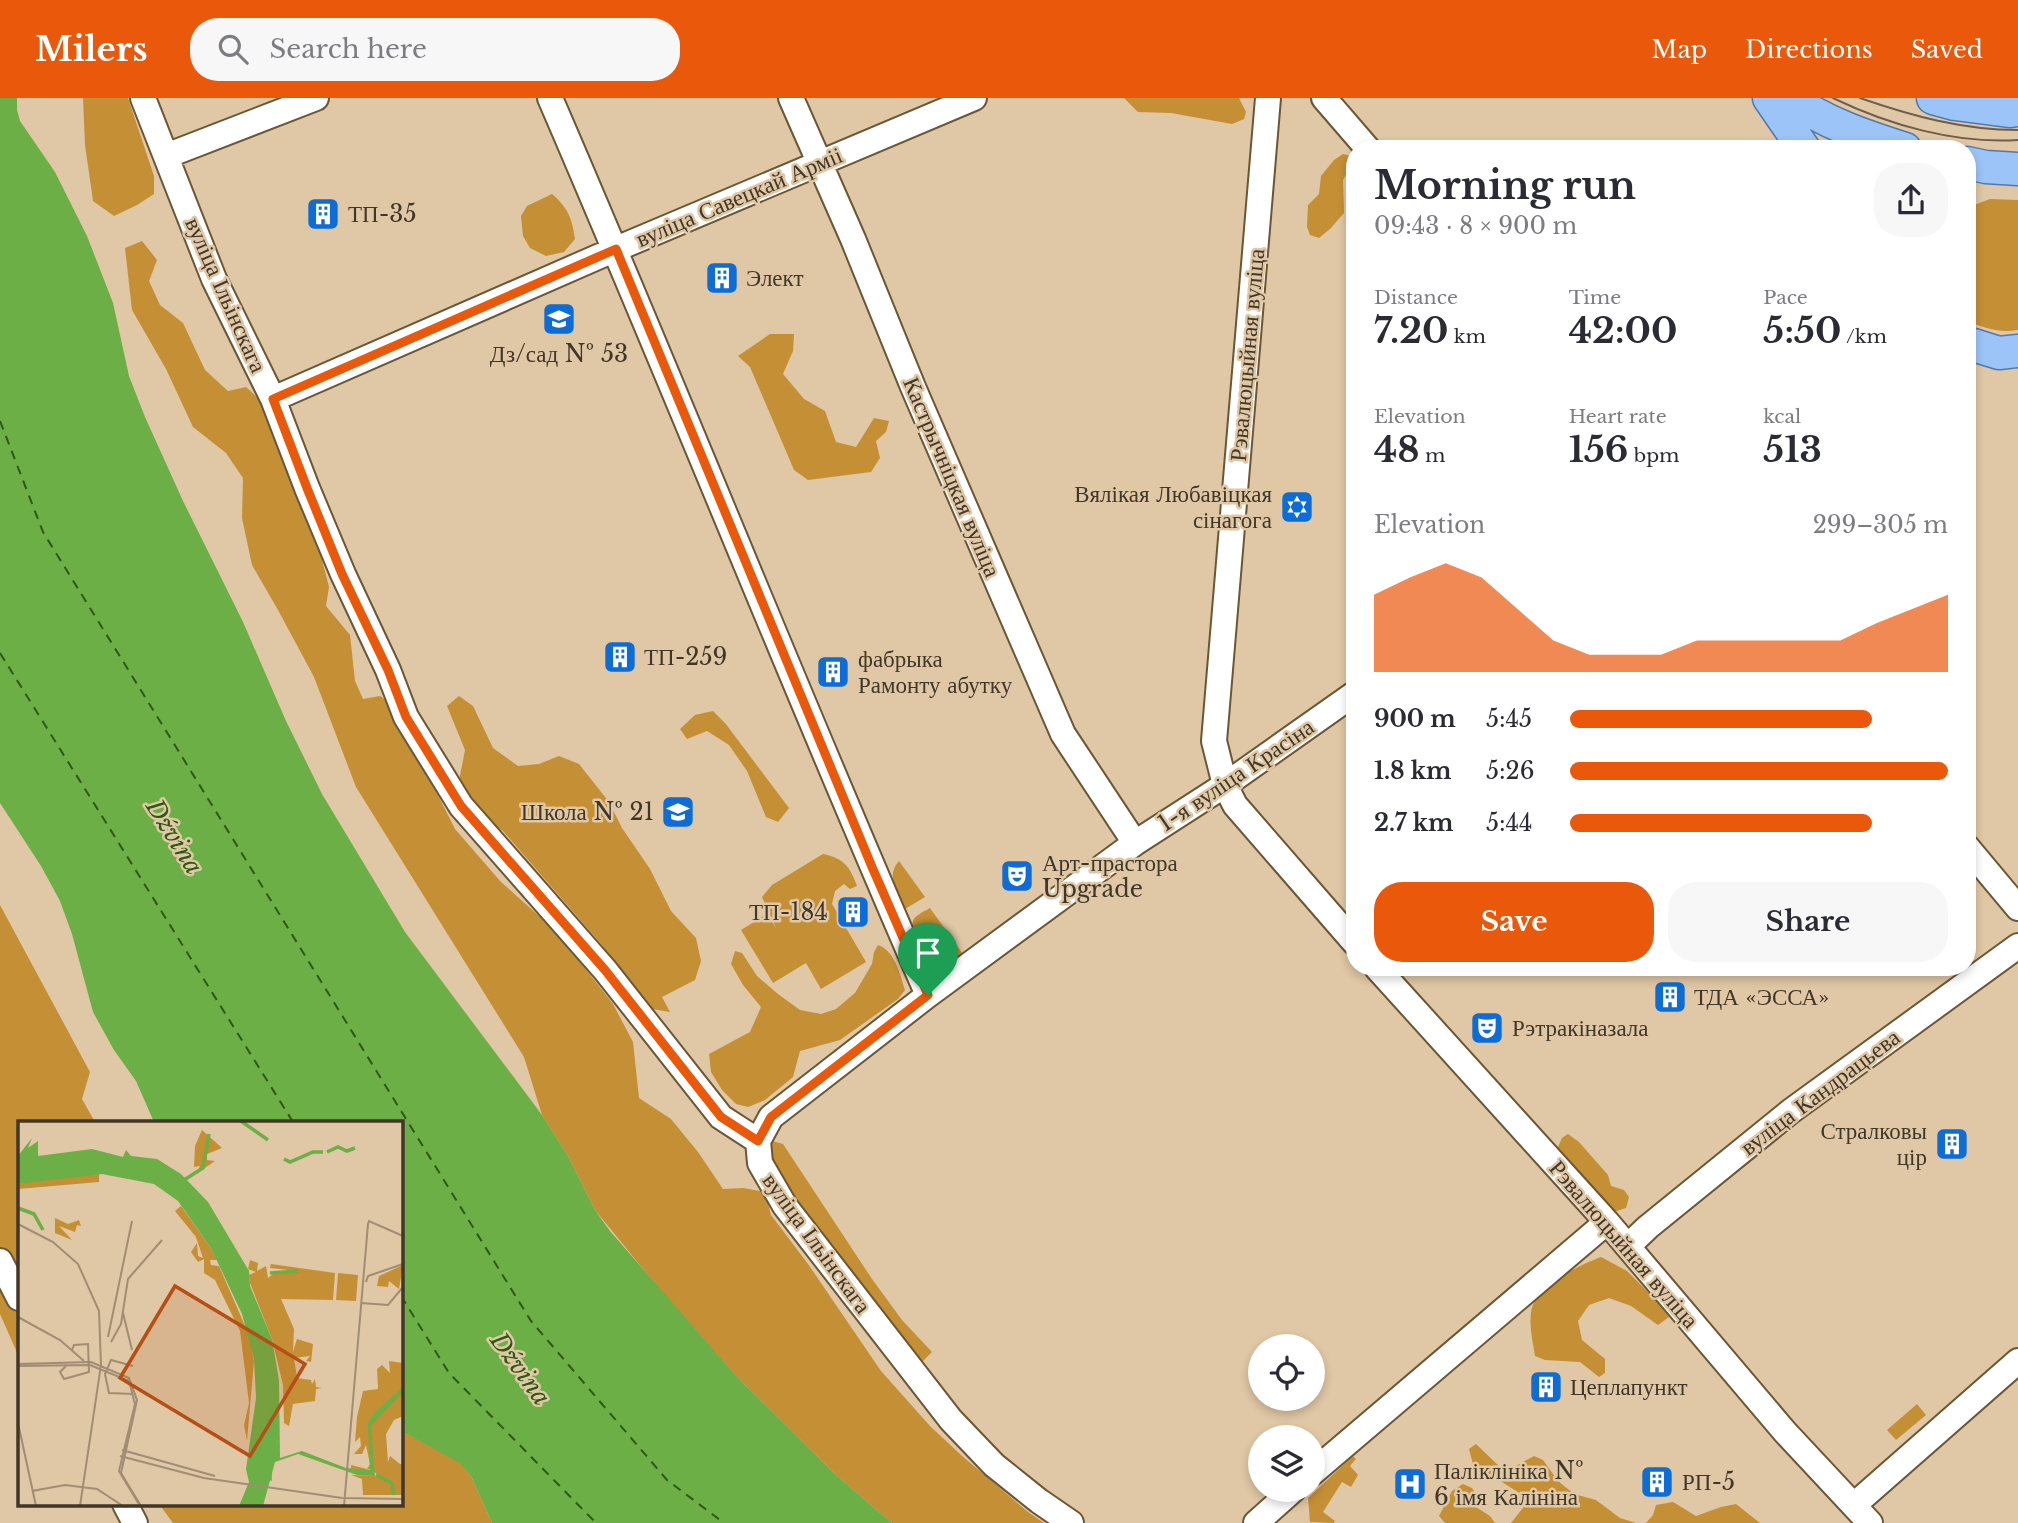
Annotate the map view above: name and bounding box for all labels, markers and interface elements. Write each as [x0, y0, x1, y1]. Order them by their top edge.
search box [190, 18, 680, 81]
text: Milers [35, 29, 148, 70]
icon: search [214, 30, 252, 68]
text: Search here [270, 33, 427, 65]
text: Map [1651, 35, 1707, 64]
text: Directions [1745, 35, 1873, 64]
text: Saved [1911, 35, 1983, 64]
street label: вуліца Савецкай Арміі [632, 141, 846, 253]
text: Morning run [1374, 162, 1636, 209]
button: share [1874, 163, 1948, 237]
building icon: ТП-35 [304, 195, 342, 233]
place label: ТП-35 [348, 200, 417, 228]
text: 09:43 · 8 × 900 m [1374, 212, 1577, 240]
street label: вуліца Ільінскага [179, 213, 273, 377]
street label: Рэвалюцыйная вуліца [1224, 247, 1270, 463]
building icon: Элект [703, 259, 741, 297]
place label: Элект [746, 264, 804, 292]
text: Distance [1374, 286, 1458, 309]
text: Time [1569, 286, 1621, 309]
text: Pace [1763, 286, 1808, 309]
school or university icon: Дз/сад № 53 [540, 300, 578, 338]
text: 7.20 [1374, 309, 1448, 352]
text: 42:00 [1569, 309, 1677, 352]
text: 5:50 [1763, 309, 1841, 352]
text: km [1448, 325, 1486, 348]
text: /km [1841, 325, 1887, 348]
place label: Дз/сад № 53 [490, 340, 628, 368]
street label: Кастрычніцкая вуліца [897, 373, 1007, 581]
text: Elevation [1374, 405, 1466, 428]
text: Heart rate [1569, 405, 1667, 428]
text: kcal [1763, 405, 1801, 428]
text: 48 [1374, 428, 1419, 471]
text: 156 [1569, 428, 1628, 471]
text: 513 [1763, 428, 1822, 471]
text: m [1419, 444, 1445, 467]
text: bpm [1628, 444, 1680, 467]
place label: Вялікая Любавіцкая сінагога [1074, 480, 1272, 534]
synagogue icon: Вялікая Любавіцкая сінагога [1278, 488, 1316, 526]
text: Elevation [1374, 511, 1485, 539]
text: 299–305 m [1813, 511, 1948, 539]
building icon: ТП-259 [601, 638, 639, 676]
place label: ТП-259 [644, 643, 727, 671]
place label: фабрыка Рамонту абутку [858, 645, 1013, 699]
building icon: фабрыка Рамонту абутку [814, 653, 852, 691]
text: 900 m [1374, 705, 1456, 733]
text: 5:45 [1486, 705, 1532, 733]
street label: 1-я вуліца Красіна [1153, 713, 1319, 837]
text: 1.8 km [1374, 757, 1451, 785]
text: 5:26 [1486, 757, 1535, 785]
water label: Dźvina [140, 793, 209, 880]
school or university icon: Школа № 21 [659, 793, 697, 831]
place label: Школа № 21 [521, 798, 654, 826]
text: 2.7 km [1374, 809, 1453, 837]
text: 5:44 [1486, 809, 1533, 837]
place label: Арт-прастора Upgrade [1042, 849, 1178, 903]
theatre icon: Арт-прастора Upgrade [998, 857, 1036, 895]
button: Save [1374, 882, 1654, 962]
button: Share [1668, 882, 1948, 962]
building icon: ТП-184 [834, 893, 872, 931]
place label: ТП-184 [749, 898, 828, 926]
pin [898, 923, 958, 995]
icon: arrive [909, 934, 947, 972]
building icon: ТДА «ЭССА» [1651, 978, 1689, 1016]
place label: ТДА «ЭССА» [1694, 983, 1829, 1011]
theatre icon: Рэтракіназала [1468, 1009, 1506, 1047]
place label: Рэтракіназала [1512, 1014, 1649, 1042]
street label: вуліца Кандрацьева [1735, 1023, 1905, 1161]
place label: Стралковы цір [1820, 1117, 1927, 1171]
inset map [18, 1121, 402, 1506]
building icon: Стралковы цір [1933, 1125, 1971, 1163]
street label: Рэвалюцыйная вуліца [1543, 1154, 1705, 1334]
street label: вуліца Ільінскага [757, 1167, 877, 1319]
water label: Dźvina [484, 1326, 557, 1411]
map controls [1248, 1334, 1325, 1502]
button: locate [1248, 1334, 1325, 1411]
building icon: Цеплапункт [1527, 1368, 1565, 1406]
place label: Цеплапункт [1570, 1373, 1688, 1401]
button: layers [1248, 1425, 1325, 1502]
place label: Паліклініка № 6 імя Калініна [1434, 1457, 1584, 1511]
building icon: РП-5 [1638, 1463, 1676, 1501]
hospital icon: Паліклініка № 6 імя Калініна [1391, 1465, 1429, 1503]
place label: РП-5 [1682, 1468, 1735, 1496]

